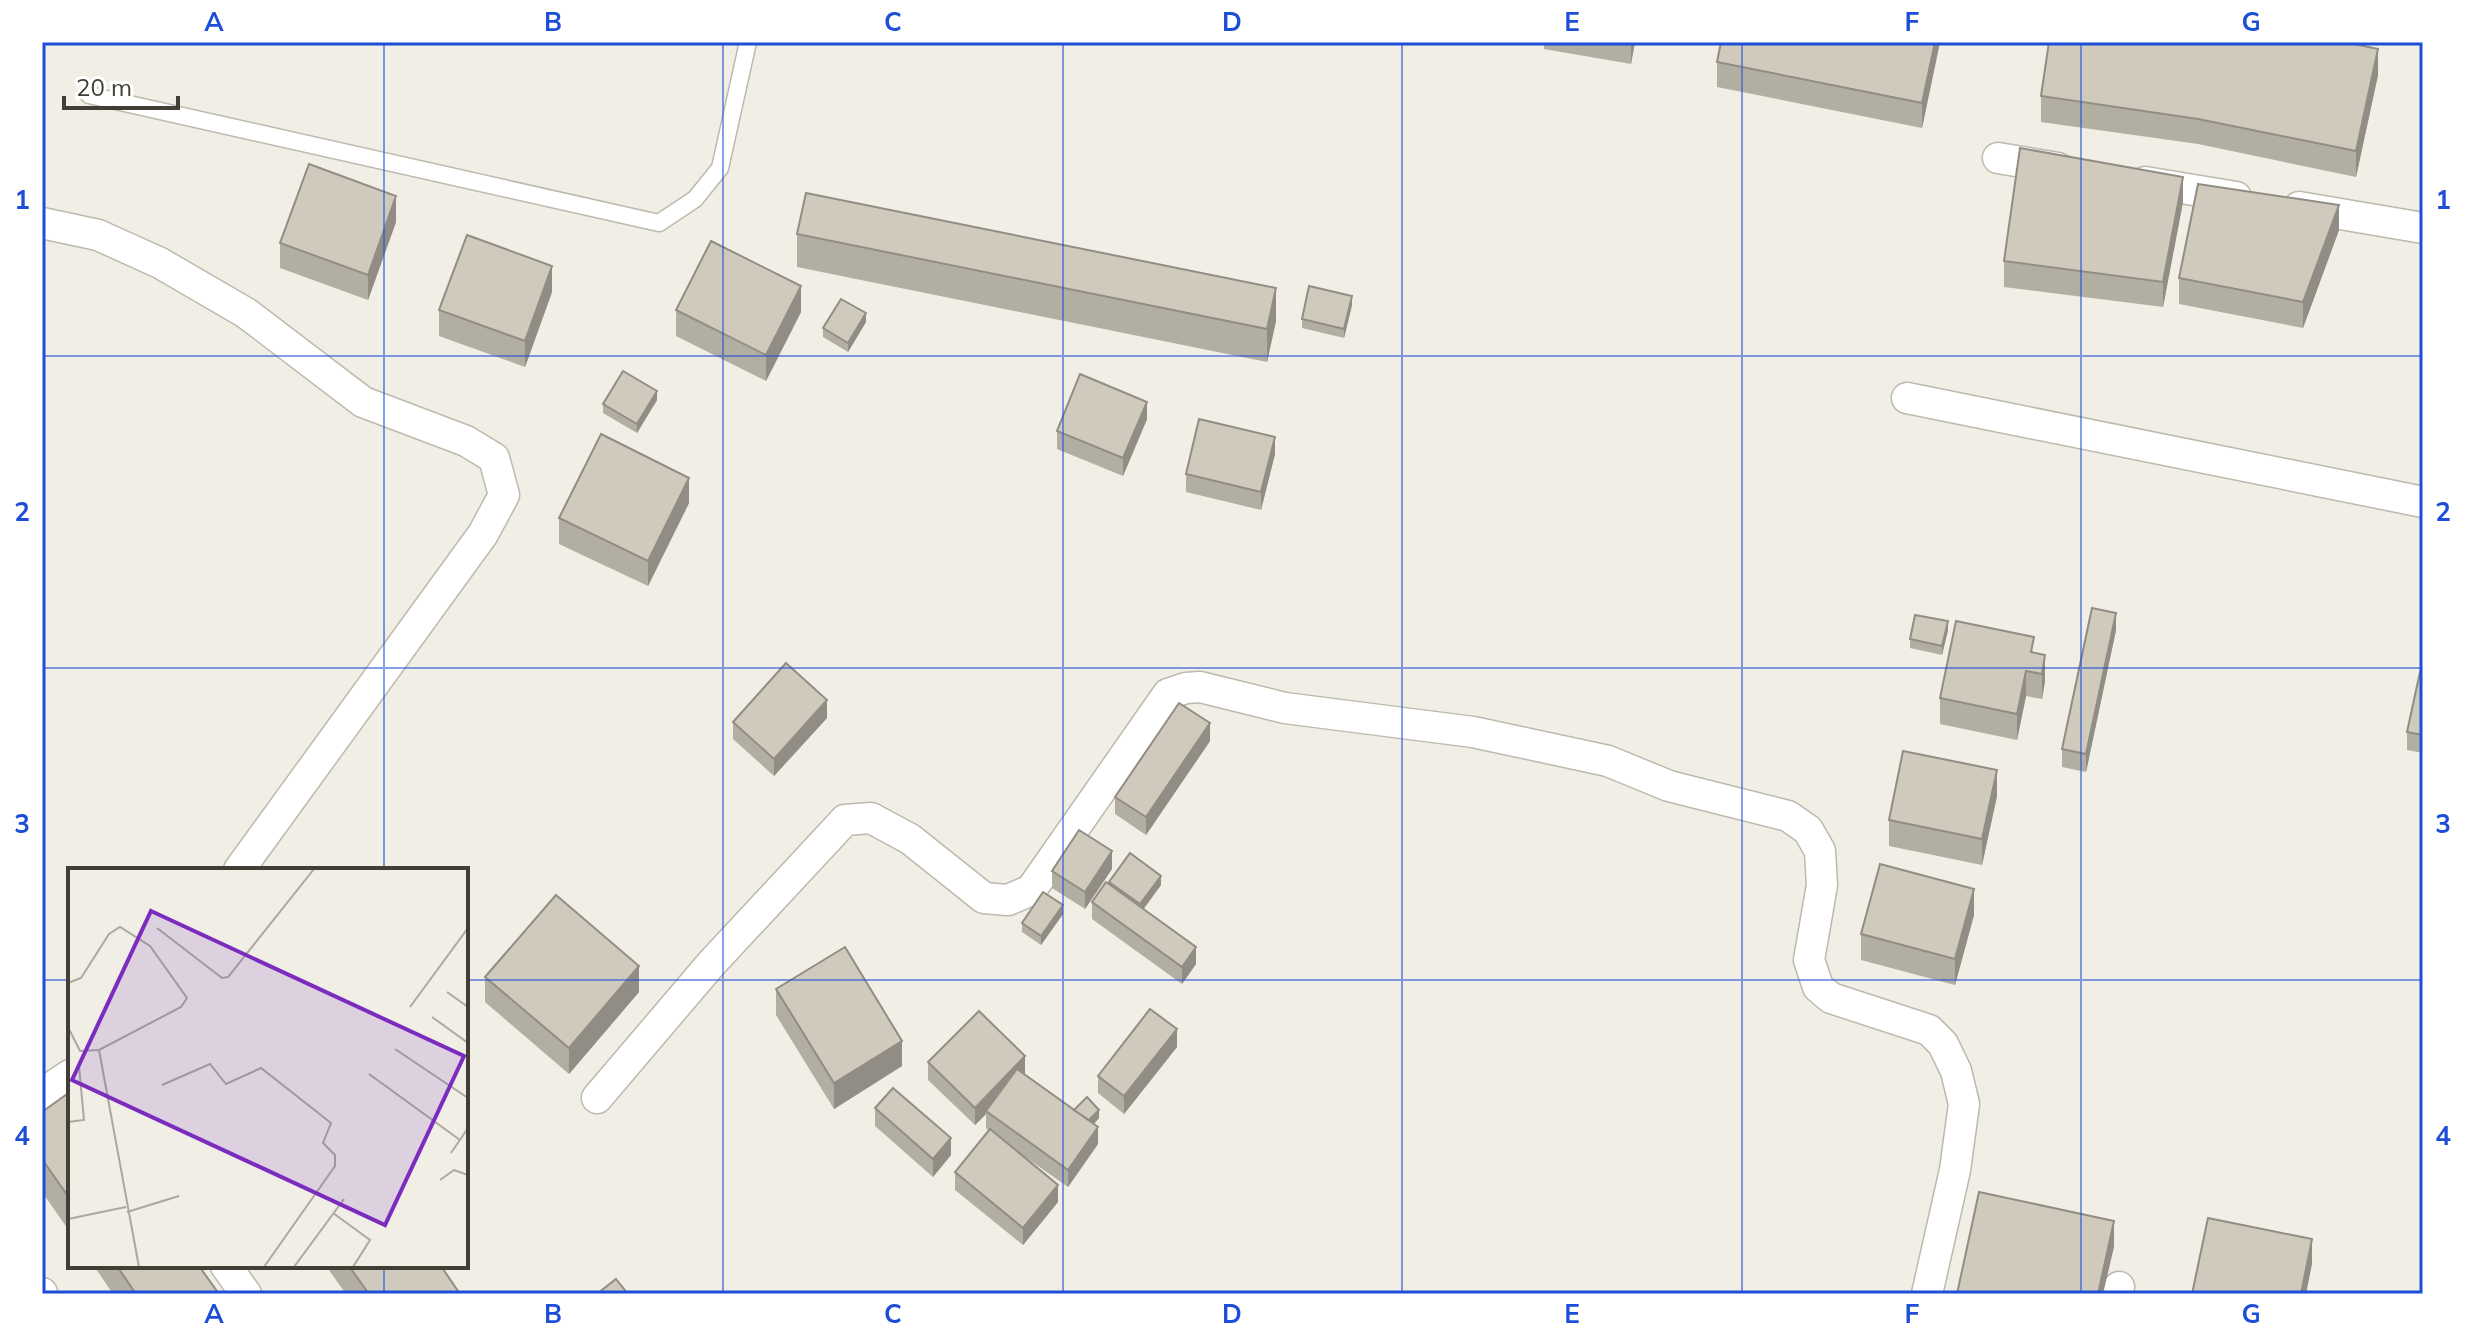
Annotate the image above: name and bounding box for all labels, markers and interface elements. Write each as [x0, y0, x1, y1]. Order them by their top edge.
text: A [204, 5, 224, 38]
text: B [544, 5, 562, 38]
text: C [884, 5, 902, 38]
text: D [1222, 5, 1242, 38]
text: E [1564, 5, 1580, 38]
text: F [1905, 5, 1920, 38]
text: G [2241, 5, 2261, 38]
scale bar [64, 60, 178, 110]
text: 20 m [76, 72, 132, 102]
text: 1 [14, 183, 30, 216]
text: 1 [2435, 183, 2451, 216]
text: 2 [14, 495, 30, 528]
text: 2 [2435, 495, 2451, 528]
text: 3 [14, 807, 30, 840]
text: 3 [2435, 807, 2451, 840]
inset map [68, 868, 468, 1268]
text: 4 [14, 1119, 30, 1152]
text: 4 [2435, 1119, 2451, 1152]
text: A [204, 1297, 224, 1330]
text: B [544, 1297, 562, 1330]
text: C [884, 1297, 902, 1330]
text: D [1222, 1297, 1242, 1330]
text: E [1564, 1297, 1580, 1330]
text: F [1905, 1297, 1920, 1330]
text: G [2241, 1297, 2261, 1330]

